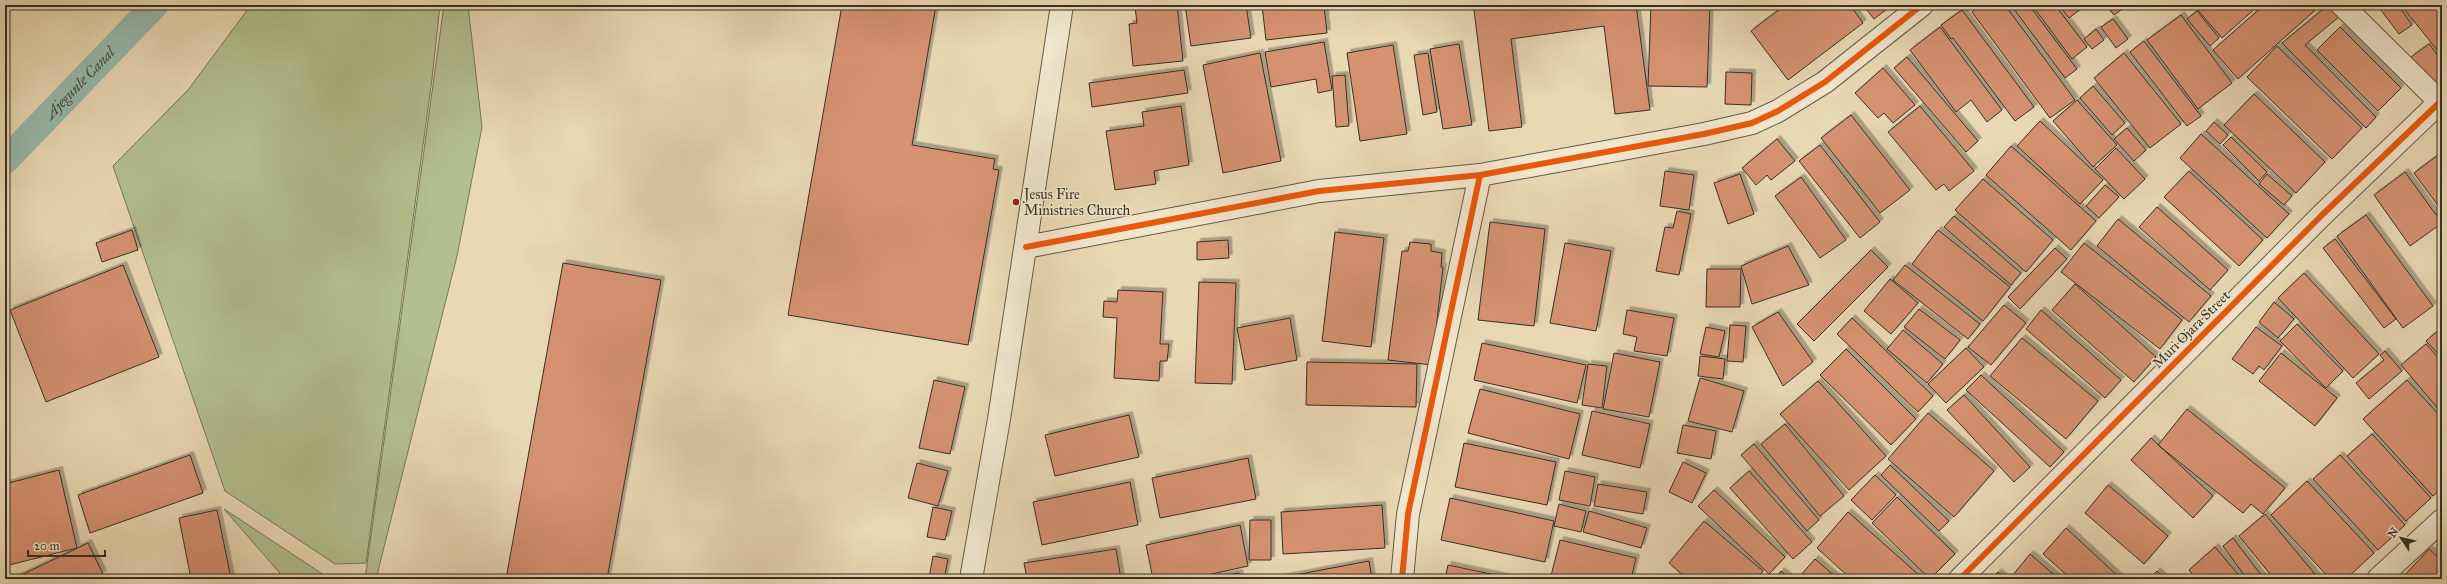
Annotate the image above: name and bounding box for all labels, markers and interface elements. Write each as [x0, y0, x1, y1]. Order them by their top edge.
water label: Ajegunle Canal [40, 42, 120, 124]
place label: Jesus Fire Ministries Church [1022, 186, 1131, 219]
marker: Jesus Fire Ministries Church [1011, 197, 1021, 207]
street label: Muri Ojara Street [2149, 287, 2234, 372]
north arrow [2381, 518, 2421, 558]
text: N [2385, 524, 2402, 540]
scale bar [28, 532, 105, 558]
text: 20 m [34, 539, 60, 553]

